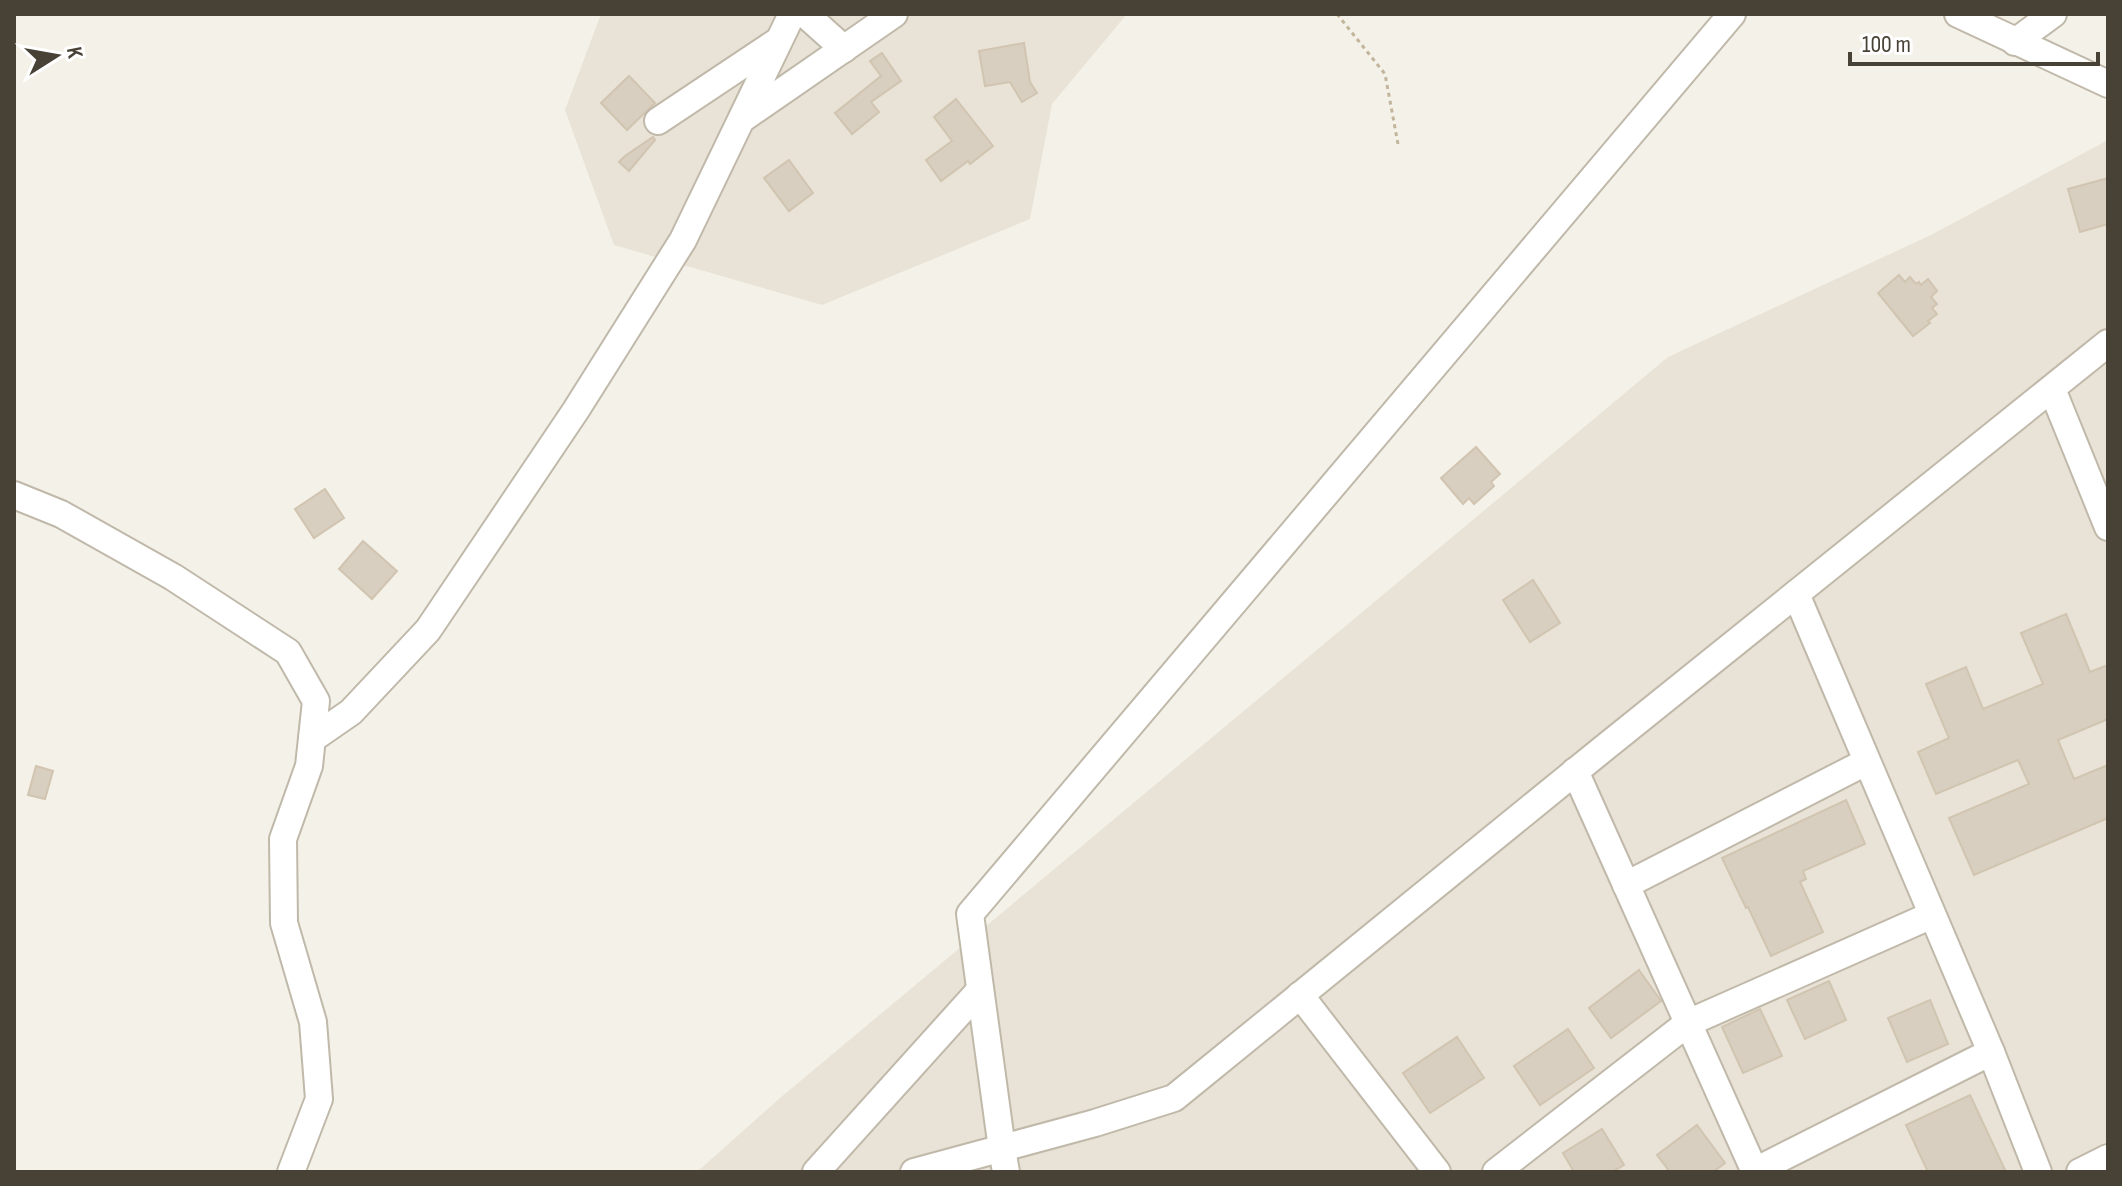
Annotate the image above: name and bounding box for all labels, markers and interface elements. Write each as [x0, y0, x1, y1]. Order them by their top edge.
north arrow [16, 16, 96, 96]
scale bar [1850, 16, 2098, 66]
text: 100 m [1862, 30, 1911, 59]
text: K [60, 45, 88, 61]

